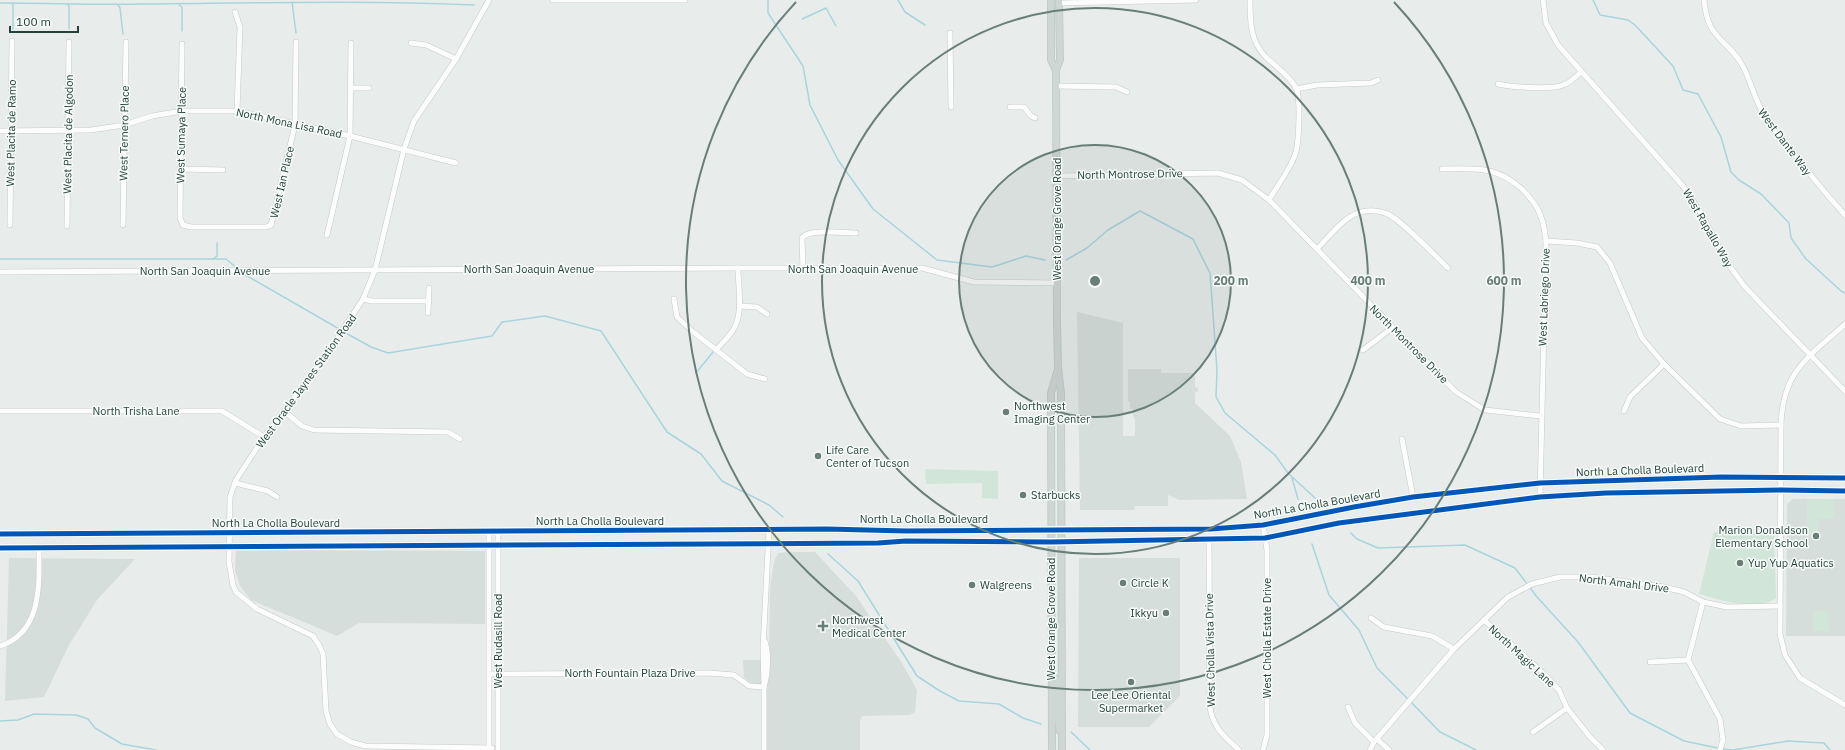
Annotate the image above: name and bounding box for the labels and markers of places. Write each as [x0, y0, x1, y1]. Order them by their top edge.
centre of rings [1088, 274, 1102, 288]
place label: Northwest Imaging Center [1014, 399, 1090, 426]
marker: Northwest Imaging Center [1001, 407, 1011, 417]
place label: Life Care Center of Tucson [826, 443, 909, 470]
marker: Life Care Center of Tucson [813, 451, 823, 461]
place label: Starbucks [1031, 488, 1080, 502]
marker: Starbucks [1018, 490, 1028, 500]
place label: Marion Donaldson Elementary School [1715, 523, 1808, 550]
marker: Marion Donaldson Elementary School [1811, 531, 1821, 541]
place label: Yup Yup Aquatics [1748, 556, 1834, 570]
marker: Yup Yup Aquatics [1735, 558, 1745, 568]
place label: Circle K [1131, 576, 1169, 590]
place label: Walgreens [980, 578, 1032, 592]
marker: Circle K [1118, 578, 1128, 588]
marker: Walgreens [967, 580, 977, 590]
place label: Ikkyu [1130, 606, 1158, 620]
marker: Ikkyu [1161, 608, 1171, 618]
place label: Northwest Medical Center [832, 613, 906, 640]
marker: Northwest Medical Center [817, 620, 829, 632]
marker: Lee Lee Oriental Supermarket [1126, 677, 1136, 687]
place label: Lee Lee Oriental Supermarket [1091, 688, 1171, 715]

